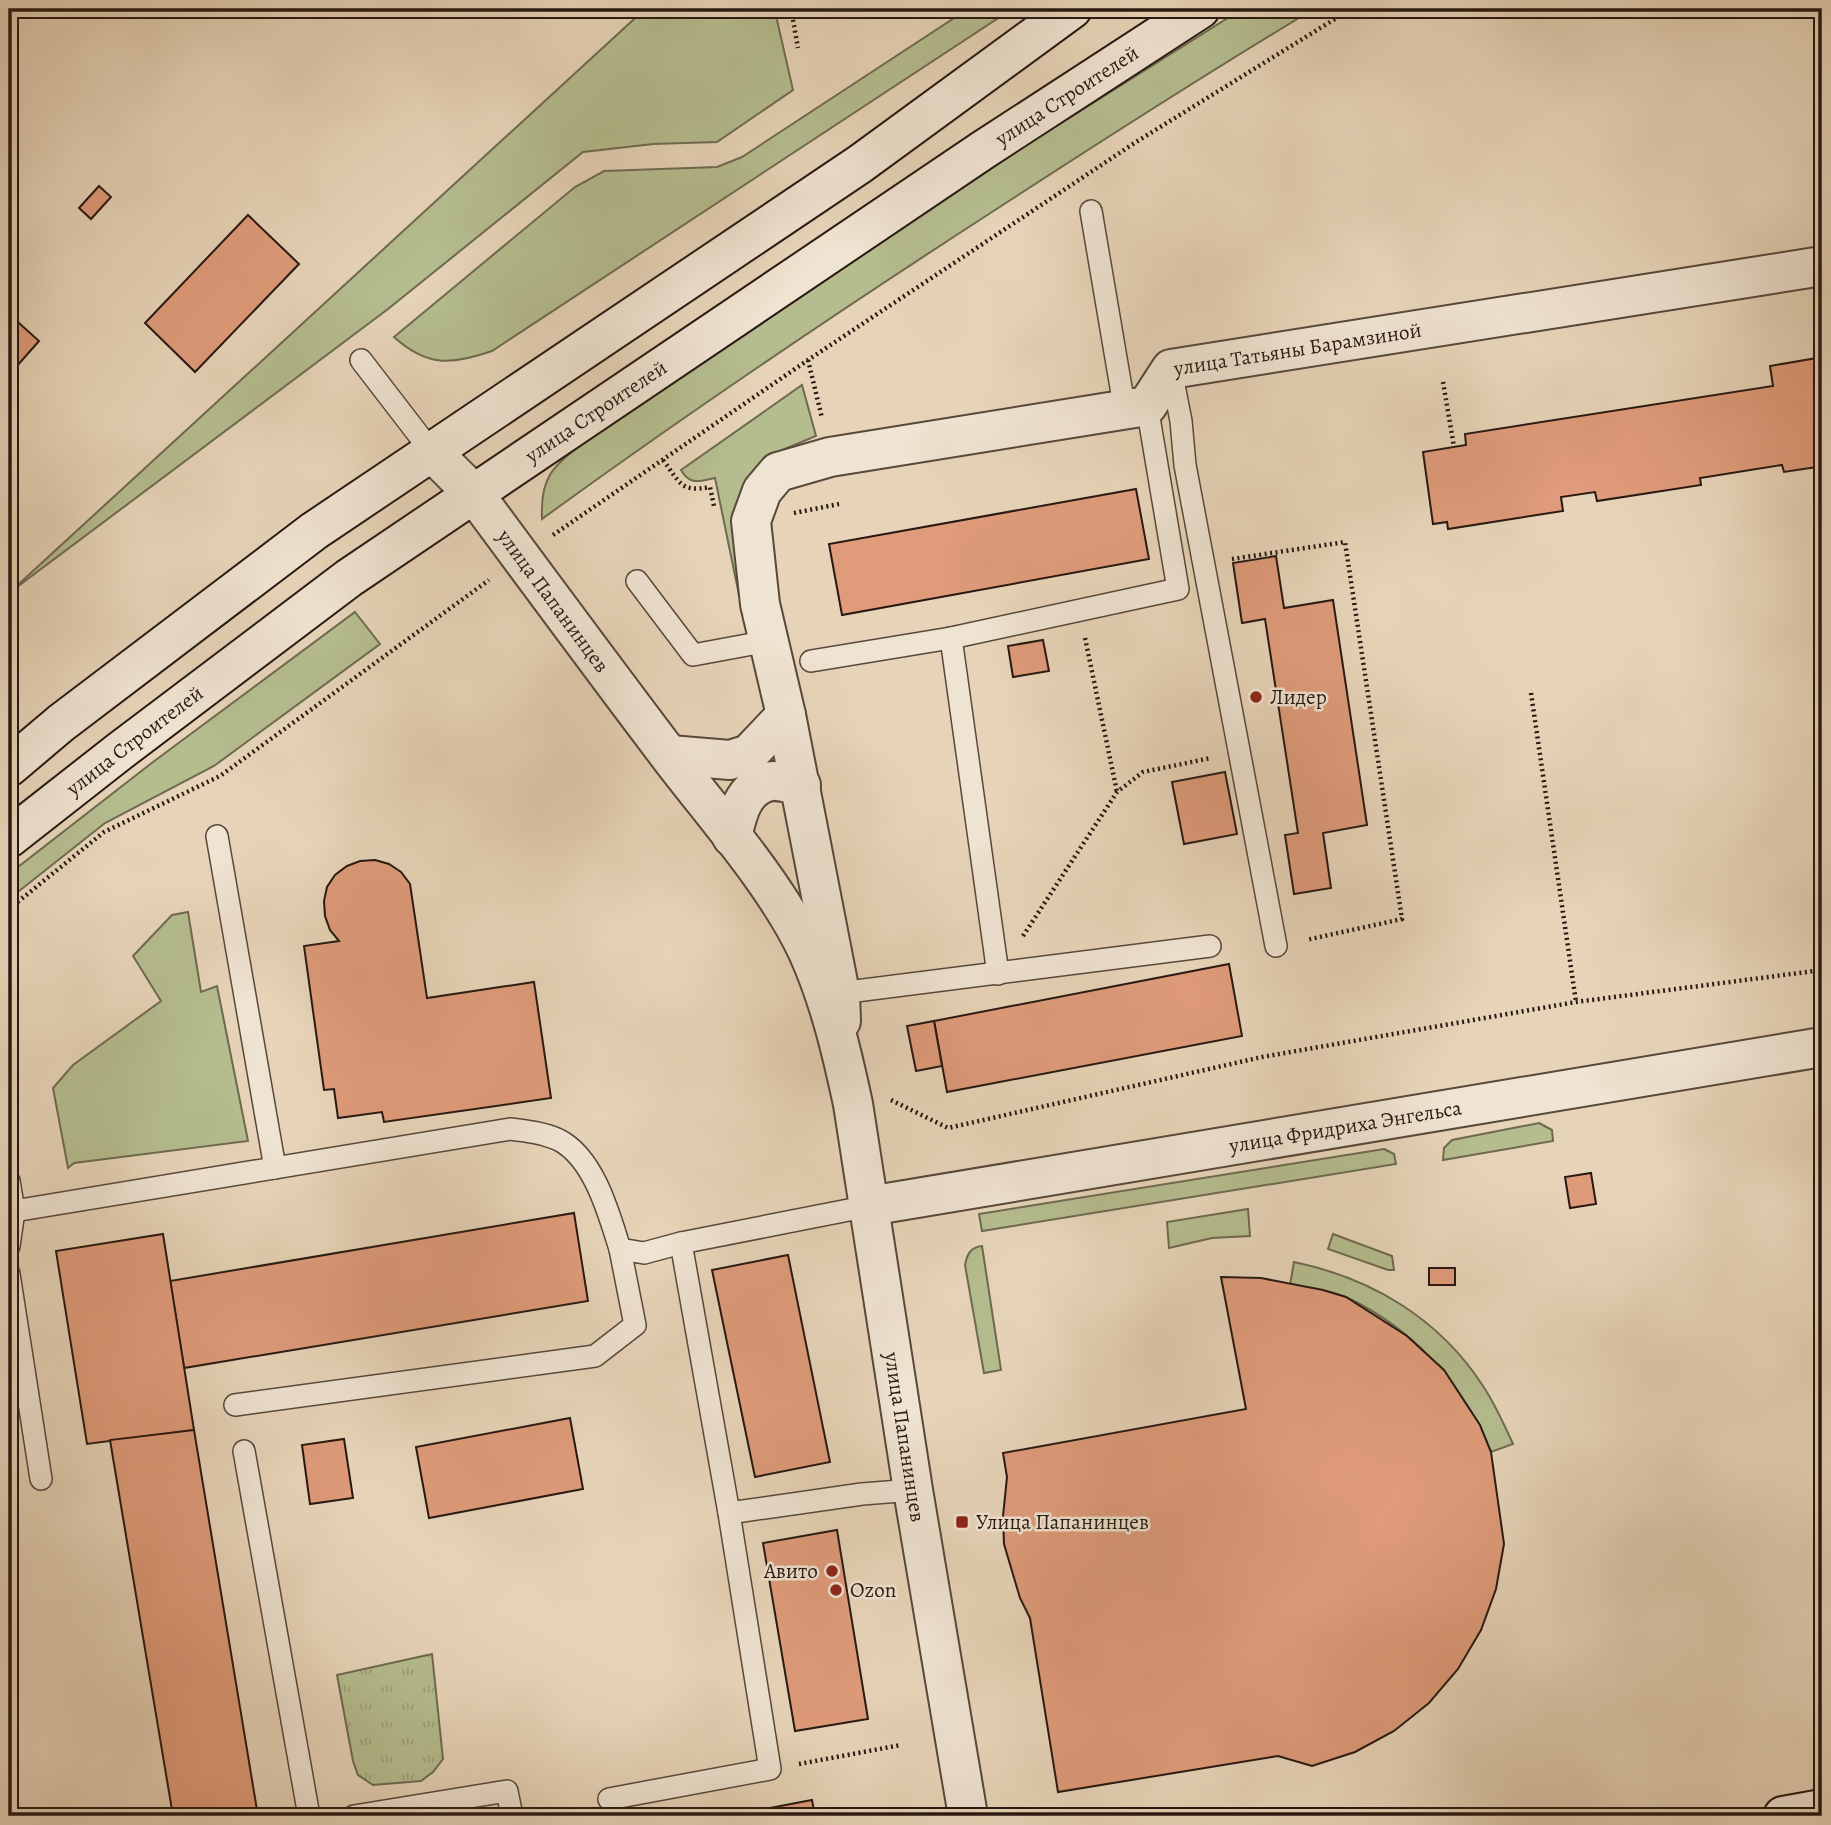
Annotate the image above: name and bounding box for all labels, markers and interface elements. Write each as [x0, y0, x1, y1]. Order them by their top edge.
street label: улица Строителей [989, 39, 1144, 153]
street label: улица Татьяны Барамзиной [1171, 316, 1424, 383]
street label: улица Строителей [519, 353, 672, 470]
street label: улица Папанинцев [490, 523, 616, 678]
street label: улица Строителей [60, 679, 209, 803]
place label: Лидер [1270, 683, 1327, 711]
marker: Лидер [1248, 689, 1264, 705]
street label: улица Фридриха Энгельса [1226, 1093, 1464, 1160]
street label: улица Папанинцев [878, 1349, 932, 1524]
place label: Улица Папанинцев [976, 1508, 1149, 1536]
marker: Улица Папанинцев [954, 1514, 970, 1530]
place label: Авито [763, 1557, 818, 1585]
marker: Авито [824, 1563, 840, 1579]
place label: Ozon [850, 1576, 896, 1604]
marker: Ozon [828, 1582, 844, 1598]

